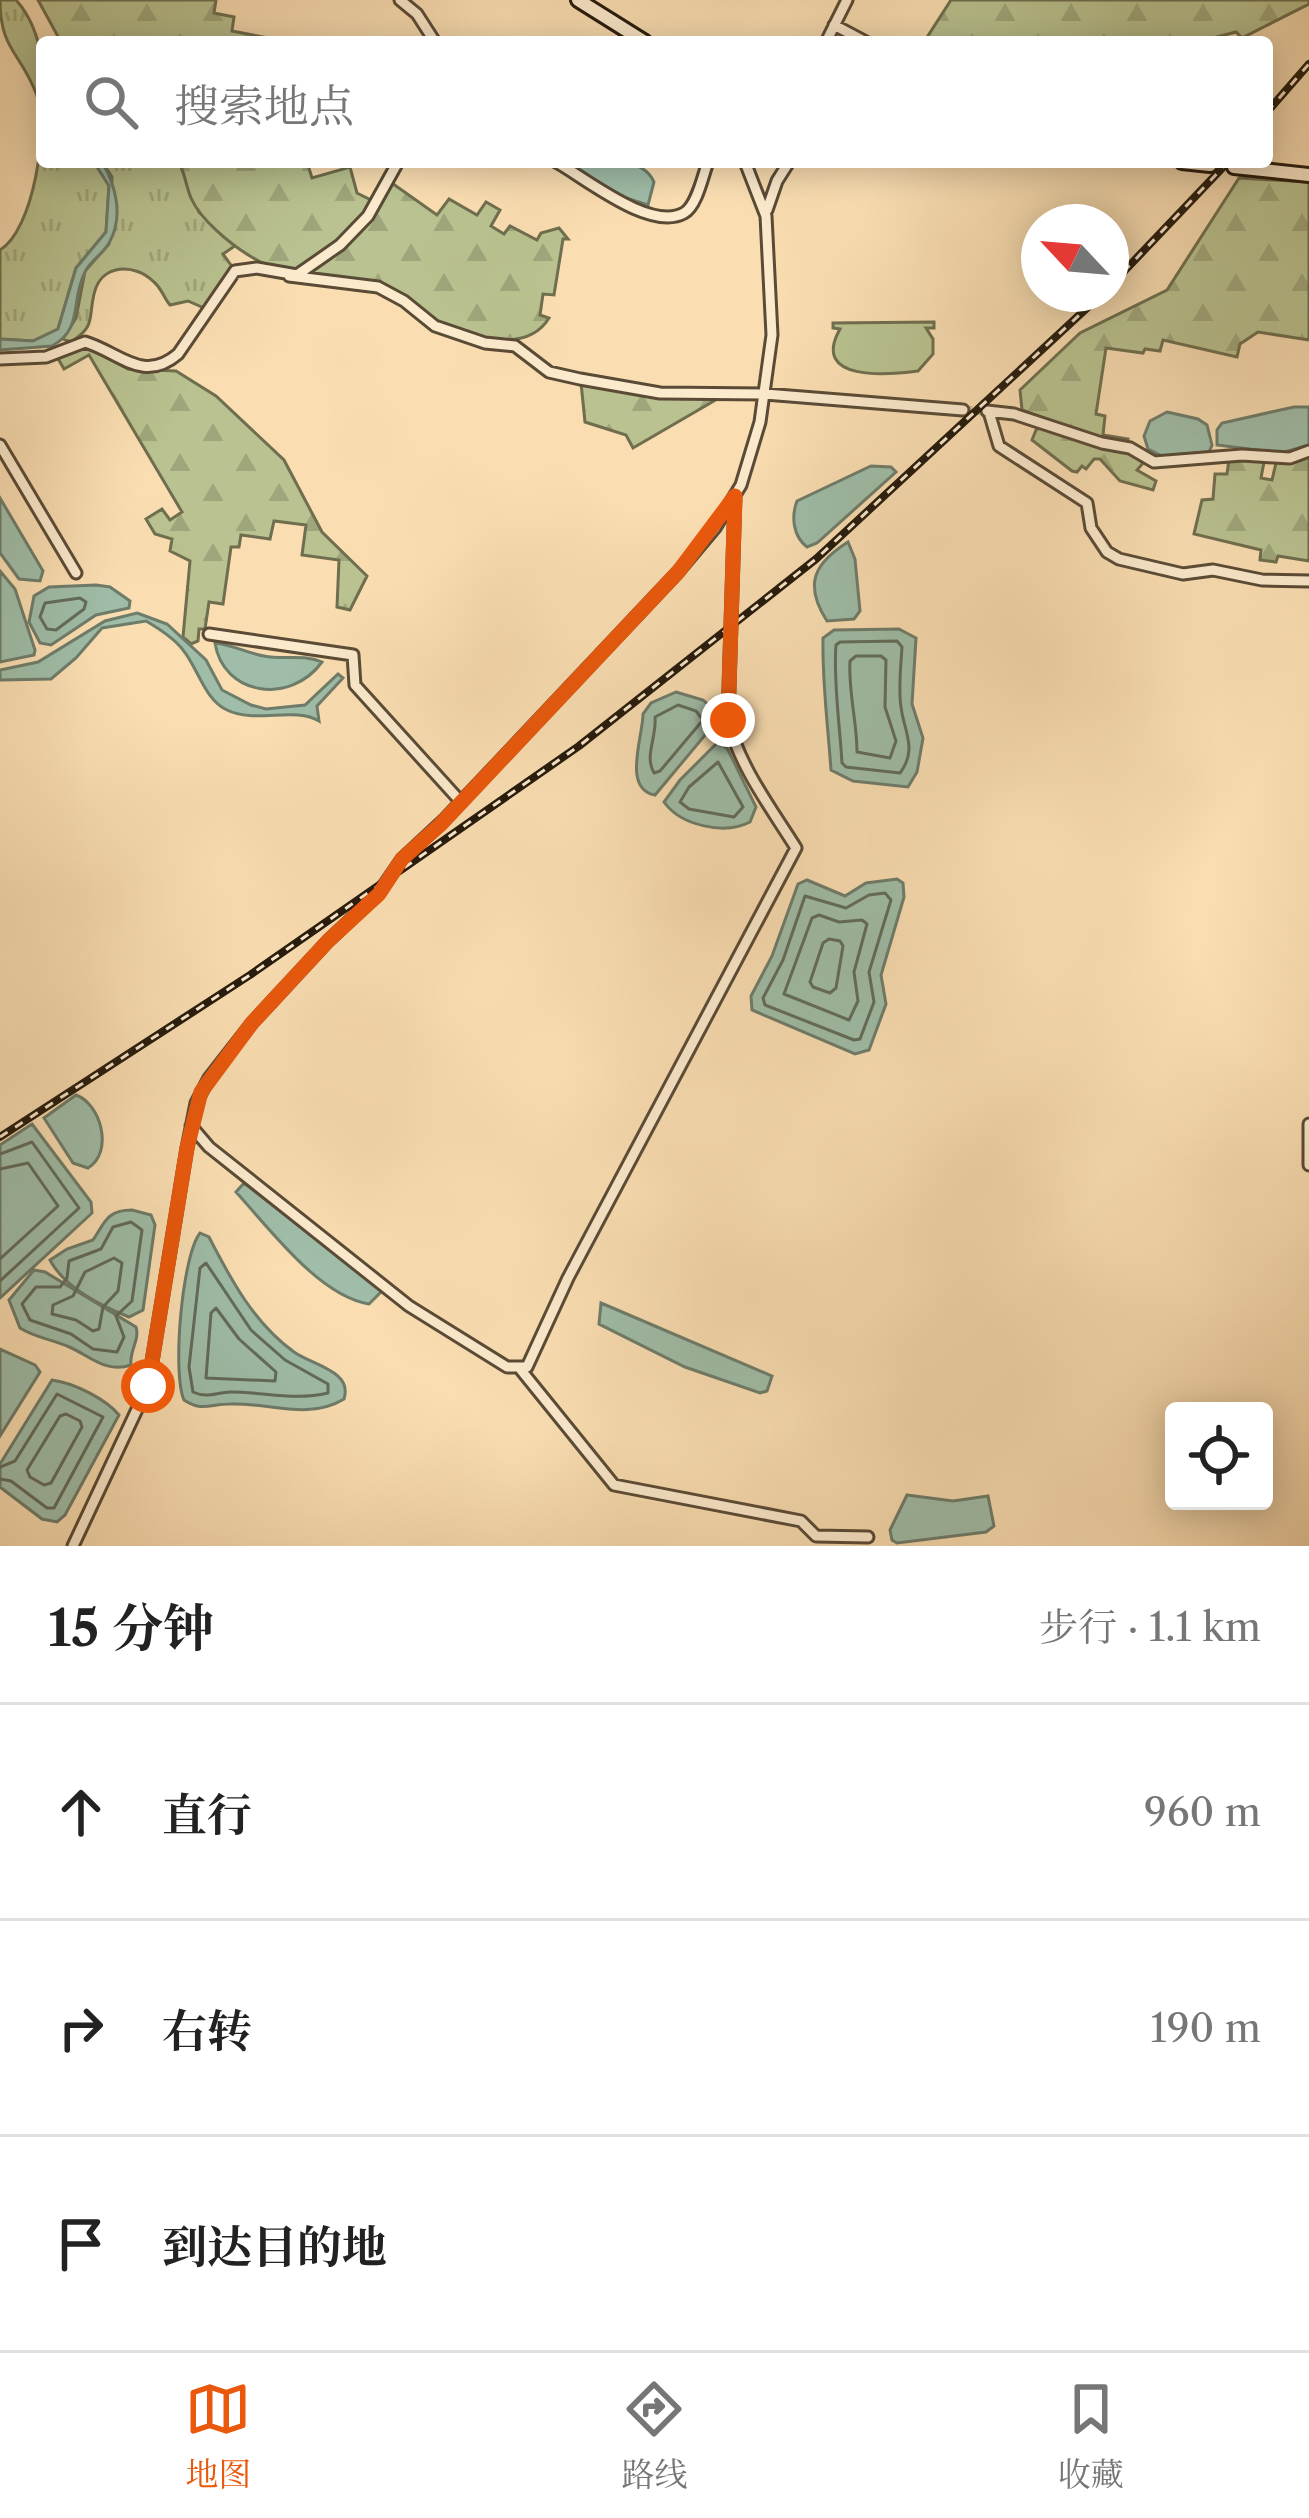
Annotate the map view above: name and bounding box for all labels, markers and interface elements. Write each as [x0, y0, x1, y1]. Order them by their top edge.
search box [36, 36, 1273, 168]
icon: search [78, 69, 144, 135]
text: 搜索地点 [174, 78, 354, 134]
north arrow [1021, 204, 1129, 312]
route end [701, 693, 755, 747]
route start [121, 1359, 175, 1413]
map controls [1165, 1402, 1273, 1510]
button: locate [1165, 1402, 1273, 1510]
text: 15 分钟 [48, 1597, 214, 1659]
text: 步行 · 1.1 km [1039, 1603, 1261, 1651]
icon: ahead [48, 1779, 114, 1845]
text: 直行 [162, 1787, 252, 1843]
text: 960 m [1144, 1788, 1261, 1836]
icon: right [48, 1995, 114, 2061]
text: 右转 [162, 2003, 252, 2059]
text: 190 m [1150, 2004, 1261, 2052]
icon: arrive [48, 2211, 114, 2277]
text: 到达目的地 [162, 2219, 387, 2275]
tab: 地图 [185, 2376, 251, 2495]
tab: 路线 [621, 2376, 687, 2495]
tab: 收藏 [1058, 2376, 1124, 2495]

